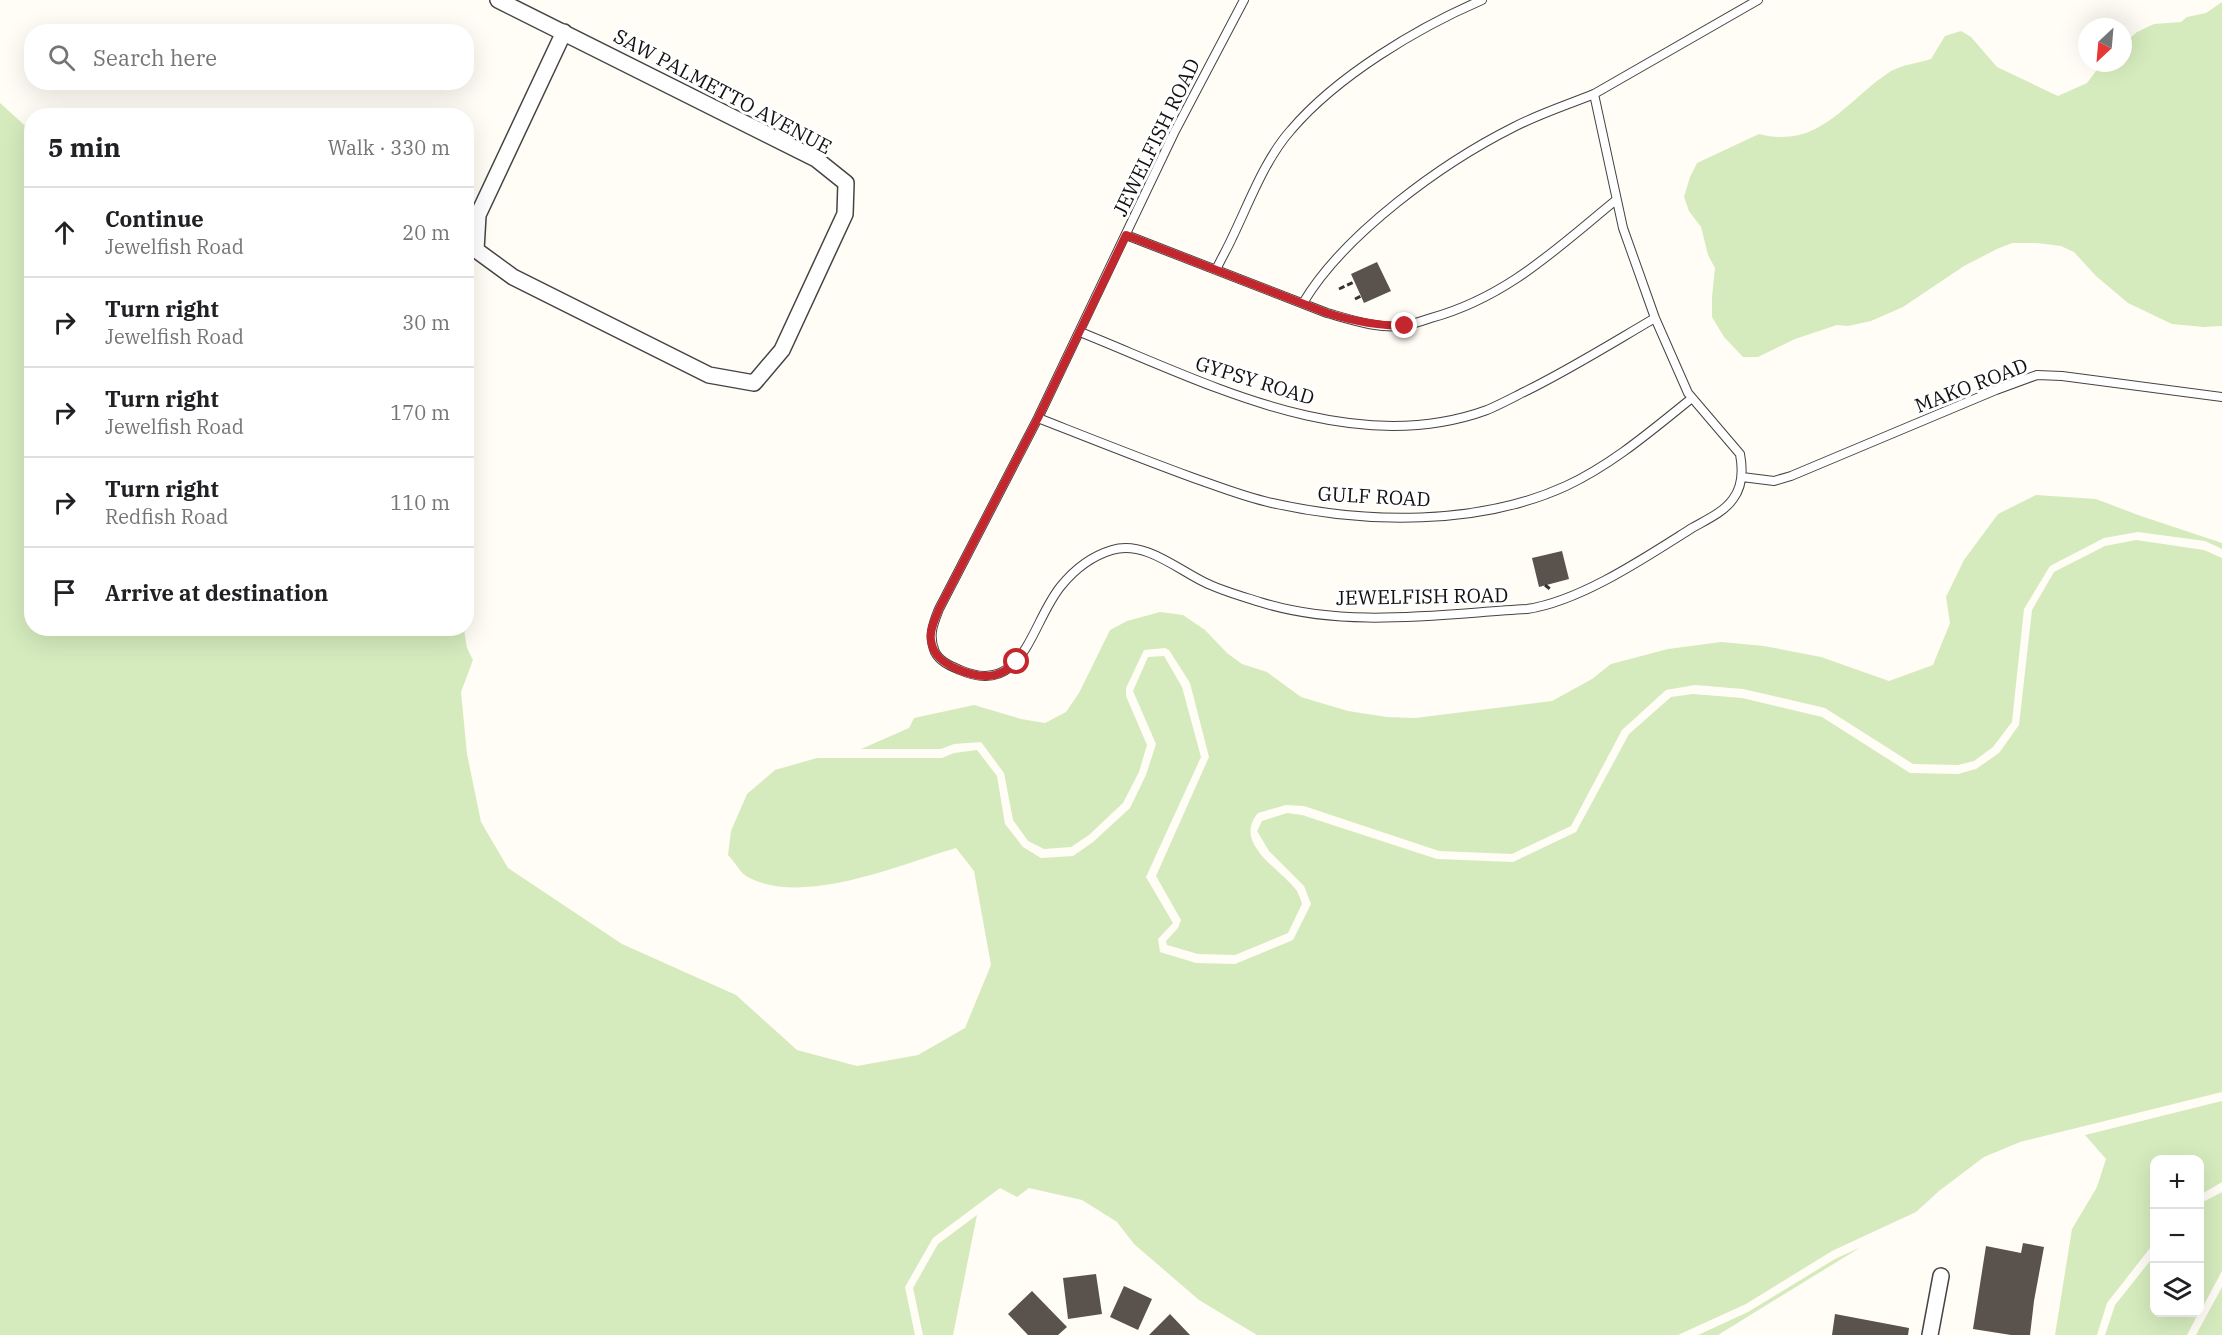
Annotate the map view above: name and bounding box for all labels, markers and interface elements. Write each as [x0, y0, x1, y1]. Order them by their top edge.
north arrow [2078, 18, 2132, 72]
street label: SAW PALMETTO AVENUE [609, 22, 837, 160]
search box [24, 24, 474, 90]
icon: search [45, 41, 78, 74]
text: Search here [93, 43, 217, 72]
street label: JEWELFISH ROAD [1106, 54, 1206, 220]
text: 5 min [48, 130, 121, 164]
text: Walk · 330 m [328, 134, 450, 161]
text: Continue [105, 204, 204, 233]
icon: ahead [48, 216, 81, 249]
text: 20 m [402, 219, 450, 246]
text: Jewelfish Road [105, 233, 244, 260]
text: Turn right [105, 294, 219, 323]
icon: right [48, 306, 81, 339]
text: 30 m [402, 309, 450, 336]
route end [1391, 312, 1417, 338]
text: Jewelfish Road [105, 323, 244, 350]
street label: GYPSY ROAD [1192, 349, 1318, 411]
street label: MAKO ROAD [1911, 351, 2031, 419]
text: Turn right [105, 384, 219, 413]
icon: right [48, 396, 81, 429]
text: 170 m [390, 399, 450, 426]
text: Jewelfish Road [105, 413, 244, 440]
text: Turn right [105, 474, 219, 503]
street label: GULF ROAD [1317, 480, 1431, 512]
icon: right [48, 486, 81, 519]
text: 110 m [390, 489, 450, 516]
text: Redfish Road [105, 503, 228, 530]
icon: arrive [48, 576, 81, 609]
text: Arrive at destination [105, 578, 328, 607]
street label: JEWELFISH ROAD [1336, 581, 1508, 611]
route start [1003, 648, 1029, 674]
map controls [2150, 1155, 2204, 1317]
button: + [2150, 1155, 2204, 1209]
button: − [2150, 1209, 2204, 1263]
button: layers [2150, 1263, 2204, 1317]

